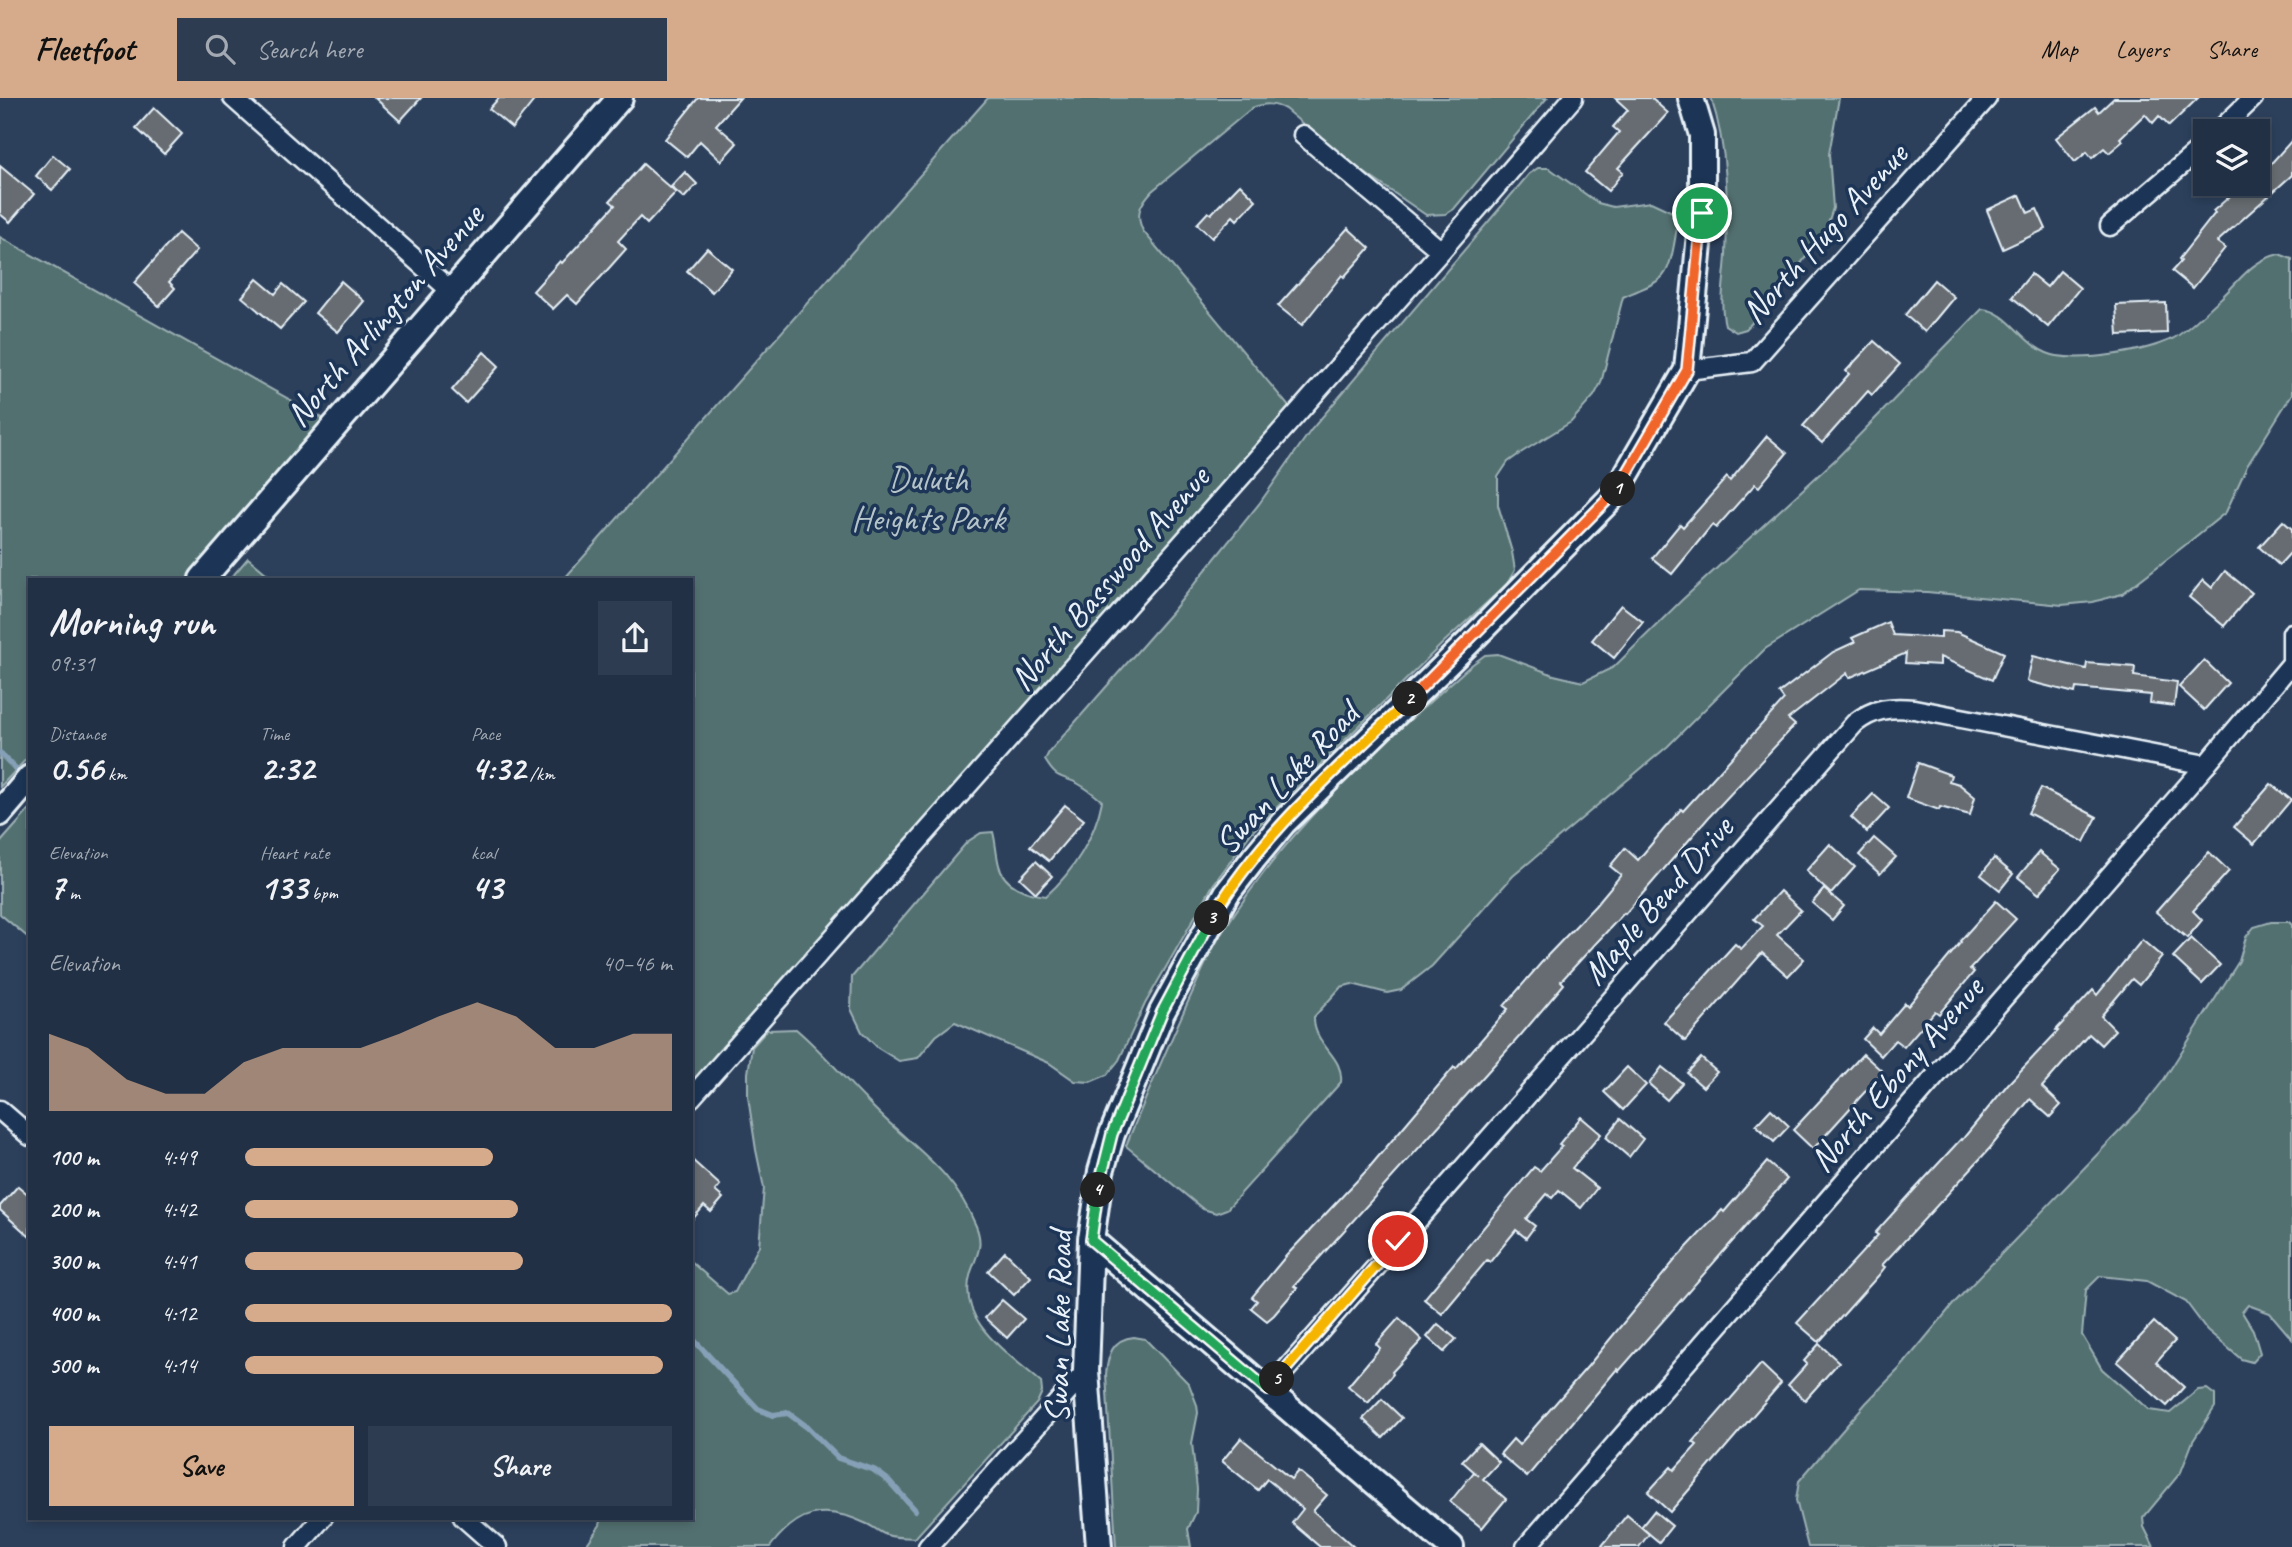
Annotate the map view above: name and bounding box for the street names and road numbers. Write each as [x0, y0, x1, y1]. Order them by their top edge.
street label: North Hugo Avenue [1731, 131, 1919, 333]
street label: North Arlington Avenue [275, 193, 495, 436]
street label: North Basswood Avenue [999, 455, 1221, 700]
street label: Swan Lake Road [1204, 689, 1372, 864]
street label: Maple Bend Drive [1572, 805, 1745, 994]
street label: North Ebony Avenue [1799, 965, 1995, 1181]
street label: Swan Lake Road [1034, 1225, 1083, 1424]

